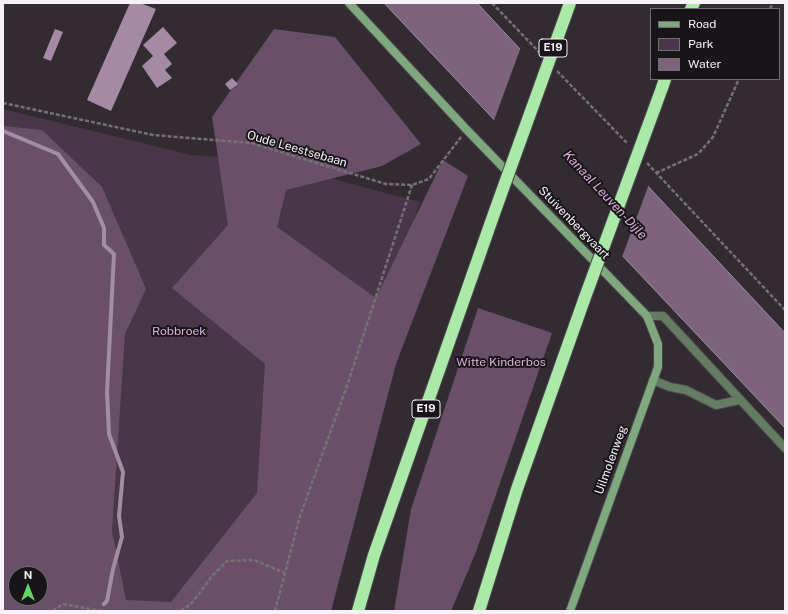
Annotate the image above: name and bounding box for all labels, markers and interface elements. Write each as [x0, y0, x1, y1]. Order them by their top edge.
legend [650, 8, 780, 80]
text: Road [688, 17, 716, 31]
text: Park [688, 37, 714, 51]
road number: E19 [539, 39, 567, 57]
text: Water [688, 57, 721, 71]
street label: Oude Leestsebaan [245, 128, 349, 170]
water label: Kanaal Leuven-Dijle [560, 147, 650, 243]
street label: Stuivenbergvaart [535, 183, 613, 263]
park label: Robbroek [152, 324, 206, 338]
park label: Witte Kinderbos [456, 355, 546, 369]
road number: E19 [412, 400, 440, 418]
street label: Uilmolenweg [592, 423, 630, 497]
north arrow [8, 566, 48, 606]
text: N [24, 569, 32, 581]

